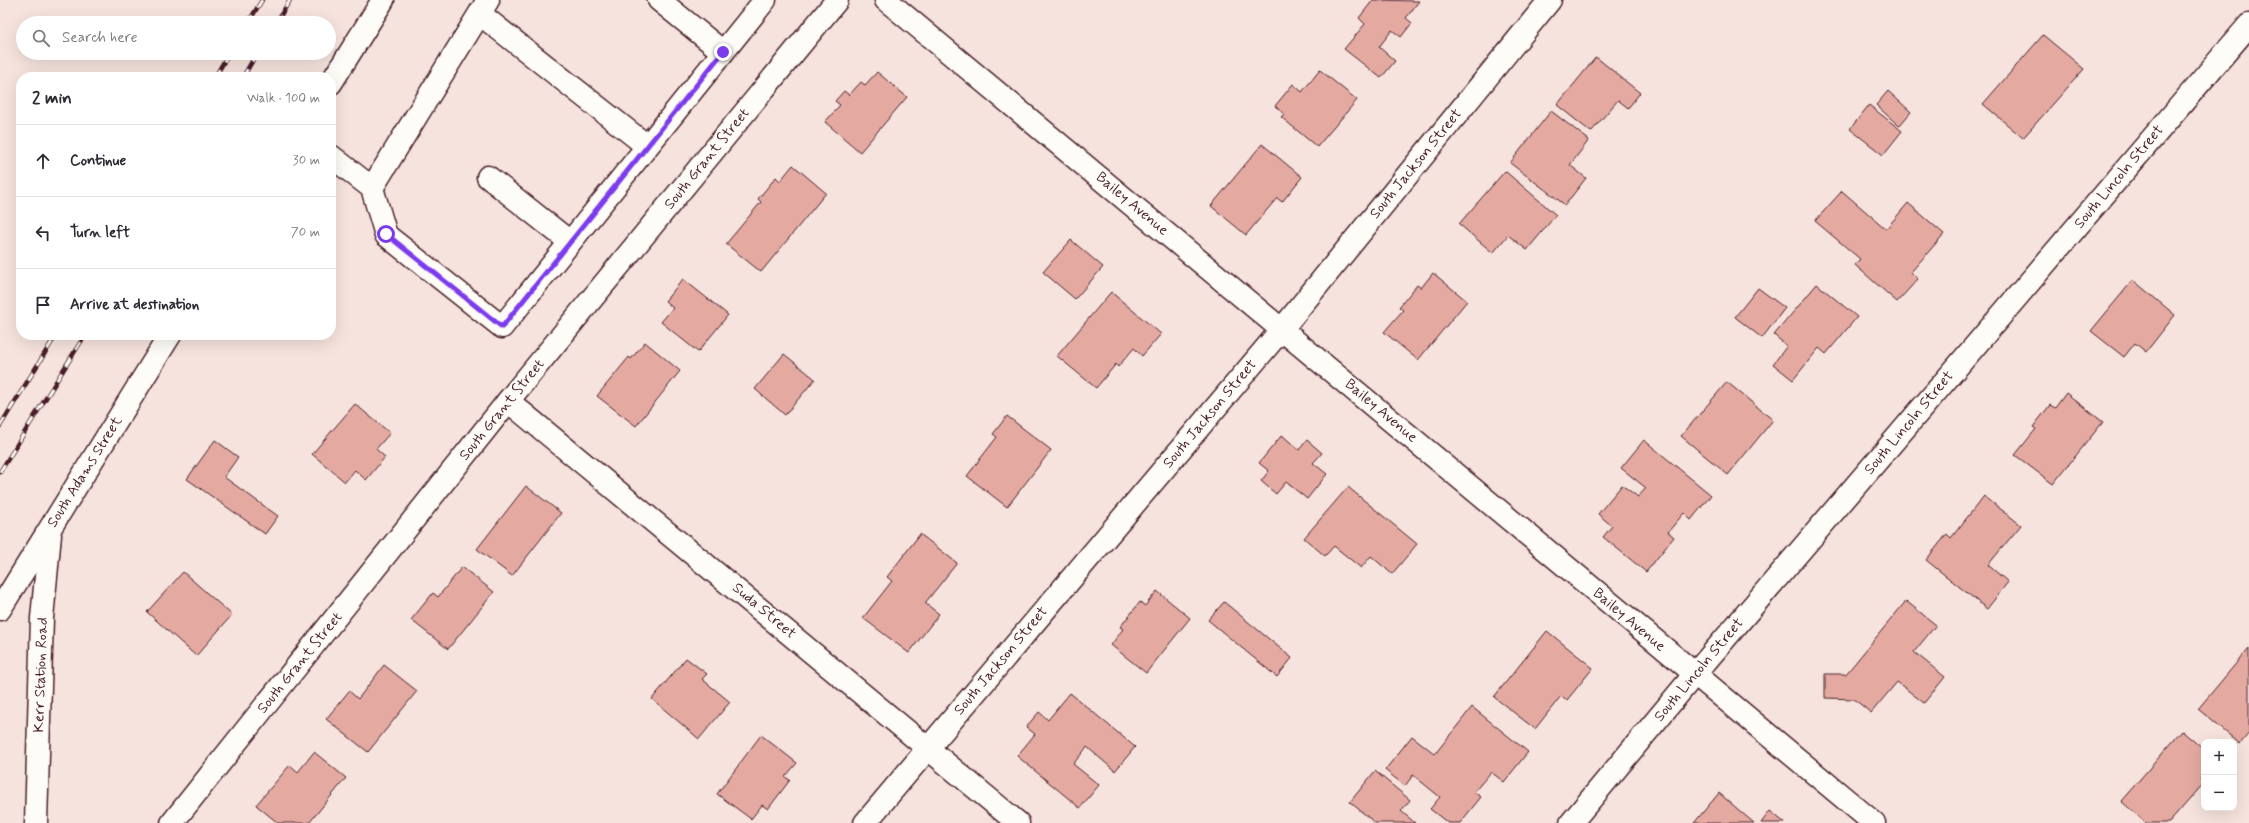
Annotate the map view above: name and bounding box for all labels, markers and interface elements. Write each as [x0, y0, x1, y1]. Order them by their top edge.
search box [16, 16, 336, 60]
icon: search [30, 27, 52, 49]
text: Search here [62, 28, 138, 48]
route end [714, 43, 732, 61]
text: 2 min [32, 87, 72, 109]
text: Walk · 100 m [247, 90, 320, 107]
street label: South Grant Street [660, 104, 754, 214]
street label: South Jackson Street [1365, 105, 1467, 223]
street label: South Lincoln Street [2070, 121, 2168, 233]
icon: ahead [32, 150, 54, 172]
text: Continue [70, 151, 126, 171]
text: 30 m [293, 152, 320, 169]
street label: Bailey Avenue [1091, 168, 1173, 240]
icon: left [32, 222, 54, 244]
text: Turn left [70, 223, 130, 243]
text: 70 m [291, 224, 320, 241]
route start [377, 225, 395, 243]
icon: arrive [32, 294, 54, 316]
text: Arrive at destination [70, 295, 199, 315]
street label: South Grant Street [455, 355, 549, 465]
street label: South Jackson Street [1159, 355, 1261, 473]
street label: South Lincoln Street [1860, 367, 1958, 479]
street label: Bailey Avenue [1340, 375, 1422, 447]
street label: South Adams Street [43, 412, 127, 532]
street label: Suda Street [728, 578, 800, 644]
street label: Bailey Avenue [1588, 584, 1670, 656]
street label: South Jackson Street [950, 602, 1052, 720]
street label: South Grant Street [253, 608, 347, 718]
street label: South Lincoln Street [1650, 614, 1748, 726]
street label: Kerr Station Road [29, 617, 53, 733]
map controls [2201, 739, 2237, 811]
button: + [2201, 739, 2237, 775]
button: − [2201, 775, 2237, 811]

